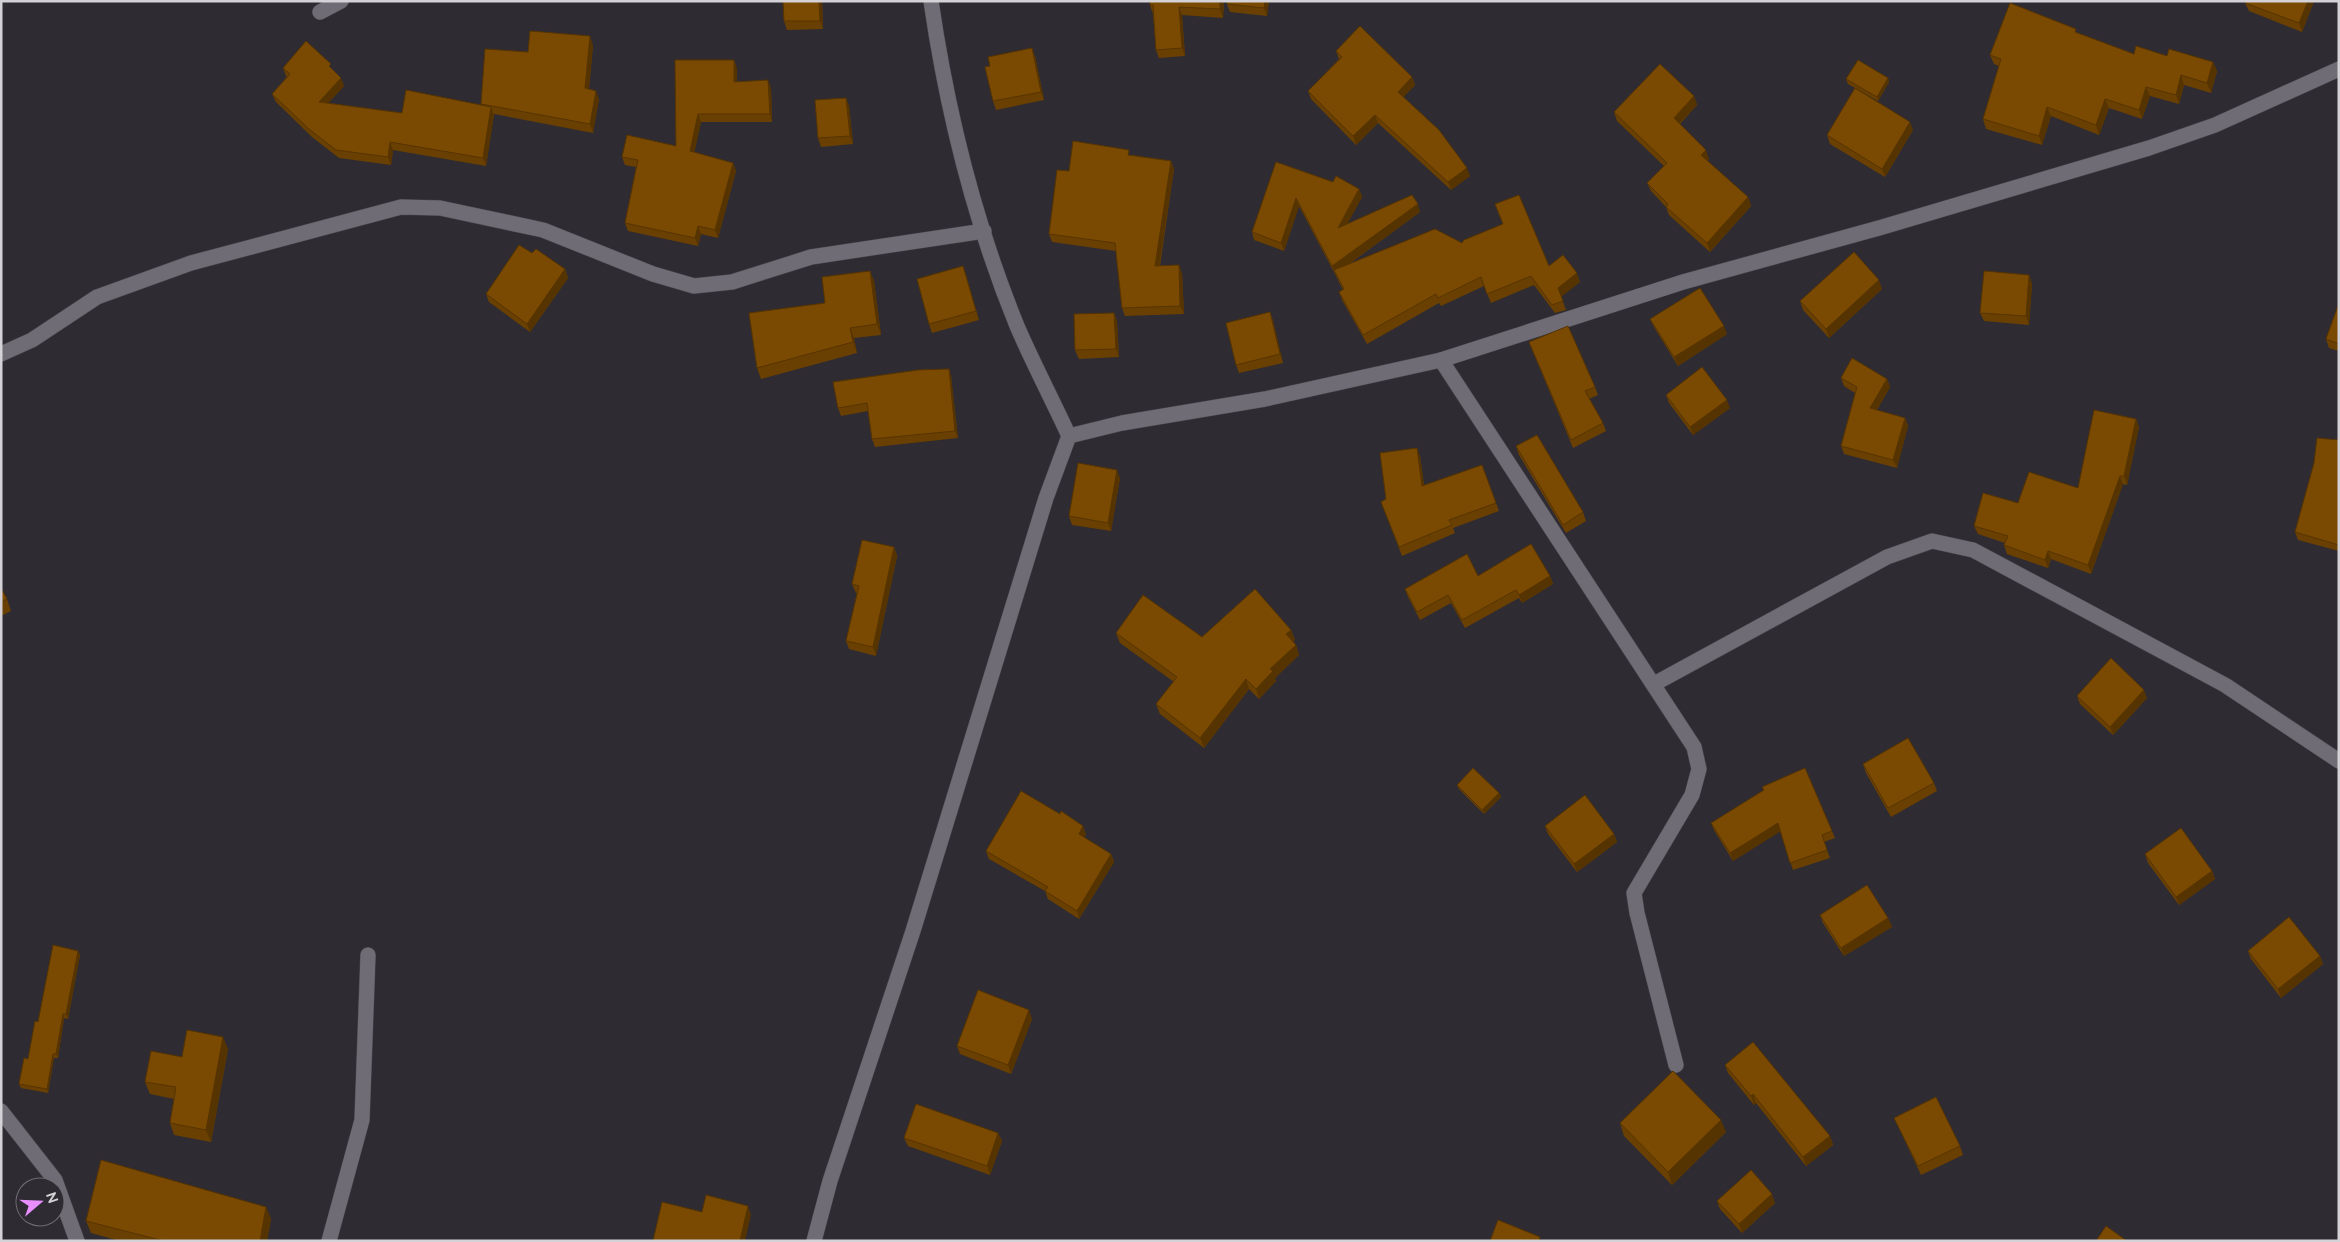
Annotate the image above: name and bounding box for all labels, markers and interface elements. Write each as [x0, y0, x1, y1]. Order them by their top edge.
north arrow [15, 1177, 65, 1227]
text: N [43, 1190, 62, 1205]

